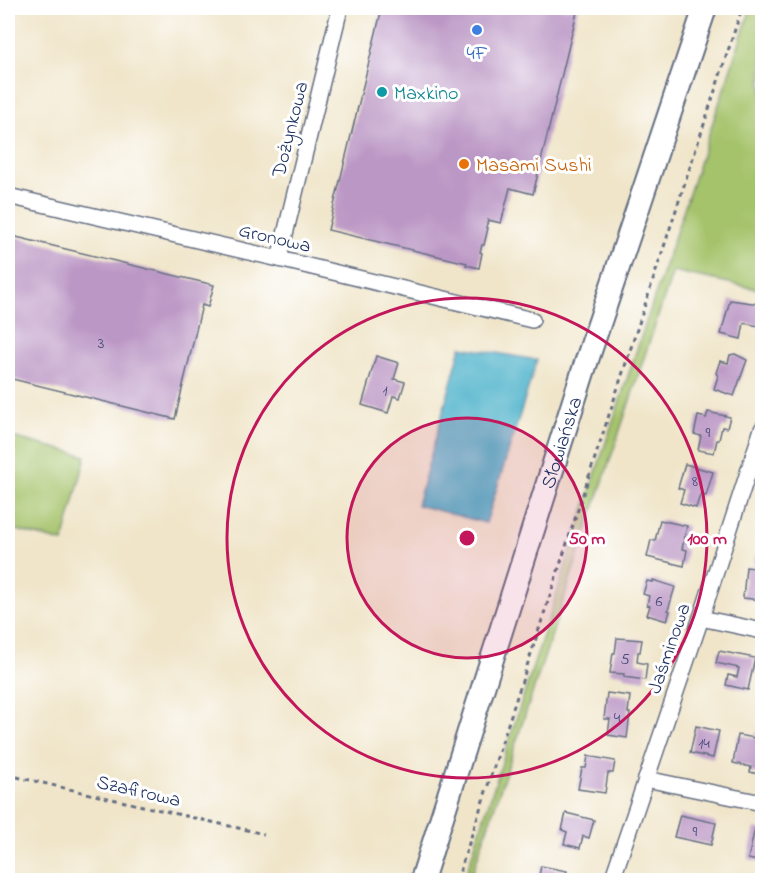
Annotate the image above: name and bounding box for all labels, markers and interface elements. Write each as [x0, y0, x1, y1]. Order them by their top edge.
marker: 4F [470, 23, 484, 37]
place label: 4F [466, 40, 488, 69]
street label: Dożynkowa [265, 79, 317, 181]
place label: Maxkino [394, 80, 459, 109]
marker: Maxkino [375, 85, 389, 99]
place label: Masami Sushi [476, 152, 592, 181]
marker: Masami Sushi [457, 157, 471, 171]
street label: Gronowa [235, 217, 313, 262]
house number: 3 [98, 332, 104, 356]
house number: 1 [382, 379, 388, 403]
street label: Słowiańska [535, 394, 591, 493]
house number: 9 [706, 421, 711, 445]
house number: 8 [692, 470, 698, 494]
text: 50 m [569, 527, 605, 553]
text: 100 m [687, 527, 727, 553]
centre of rings [457, 528, 477, 548]
house number: 6 [655, 590, 663, 614]
street label: Jaśminowa [641, 600, 699, 698]
house number: 5 [620, 648, 630, 672]
house number: 4 [614, 706, 621, 730]
house number: 14 [698, 732, 710, 756]
street label: Szafirowa [94, 769, 183, 816]
house number: 9 [693, 820, 698, 844]

